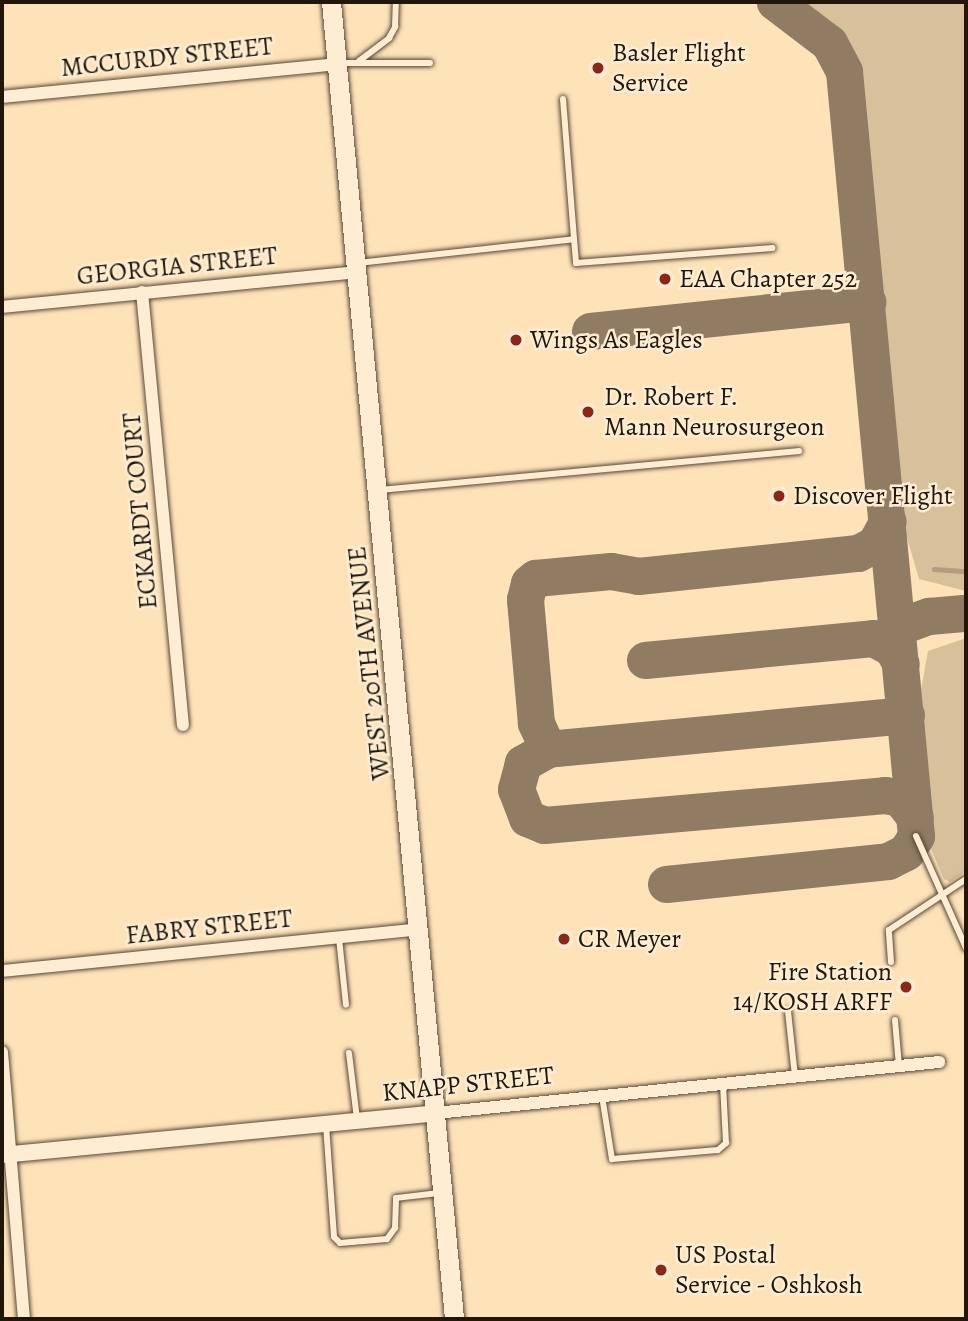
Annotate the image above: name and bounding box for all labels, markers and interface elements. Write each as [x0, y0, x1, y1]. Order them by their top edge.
street label: MCCURDY STREET [59, 30, 275, 84]
place label: Basler Flight Service [612, 37, 746, 98]
marker: Basler Flight Service [590, 60, 606, 76]
street label: GEORGIA STREET [75, 240, 279, 292]
place label: EAA Chapter 252 [679, 263, 857, 295]
marker: EAA Chapter 252 [657, 271, 673, 287]
place label: Wings As Eagles [530, 324, 703, 356]
marker: Wings As Eagles [508, 332, 524, 348]
place label: Dr. Robert F. Mann Neurosurgeon [604, 381, 824, 442]
marker: Dr. Robert F. Mann Neurosurgeon [578, 402, 598, 422]
street label: ECKARDT COURT [116, 411, 164, 611]
place label: Discover Flight [793, 480, 953, 512]
marker: Discover Flight [771, 488, 787, 504]
street label: WEST 20TH AVENUE [341, 545, 397, 781]
street label: FABRY STREET [124, 903, 294, 951]
place label: CR Meyer [578, 923, 681, 955]
marker: CR Meyer [556, 931, 572, 947]
place label: Fire Station 14/KOSH ARFF [733, 956, 892, 1018]
marker: Fire Station 14/KOSH ARFF [898, 979, 914, 995]
street label: KNAPP STREET [381, 1059, 555, 1109]
place label: US Postal Service - Oshkosh [675, 1239, 864, 1300]
marker: US Postal Service - Oshkosh [653, 1262, 669, 1278]

